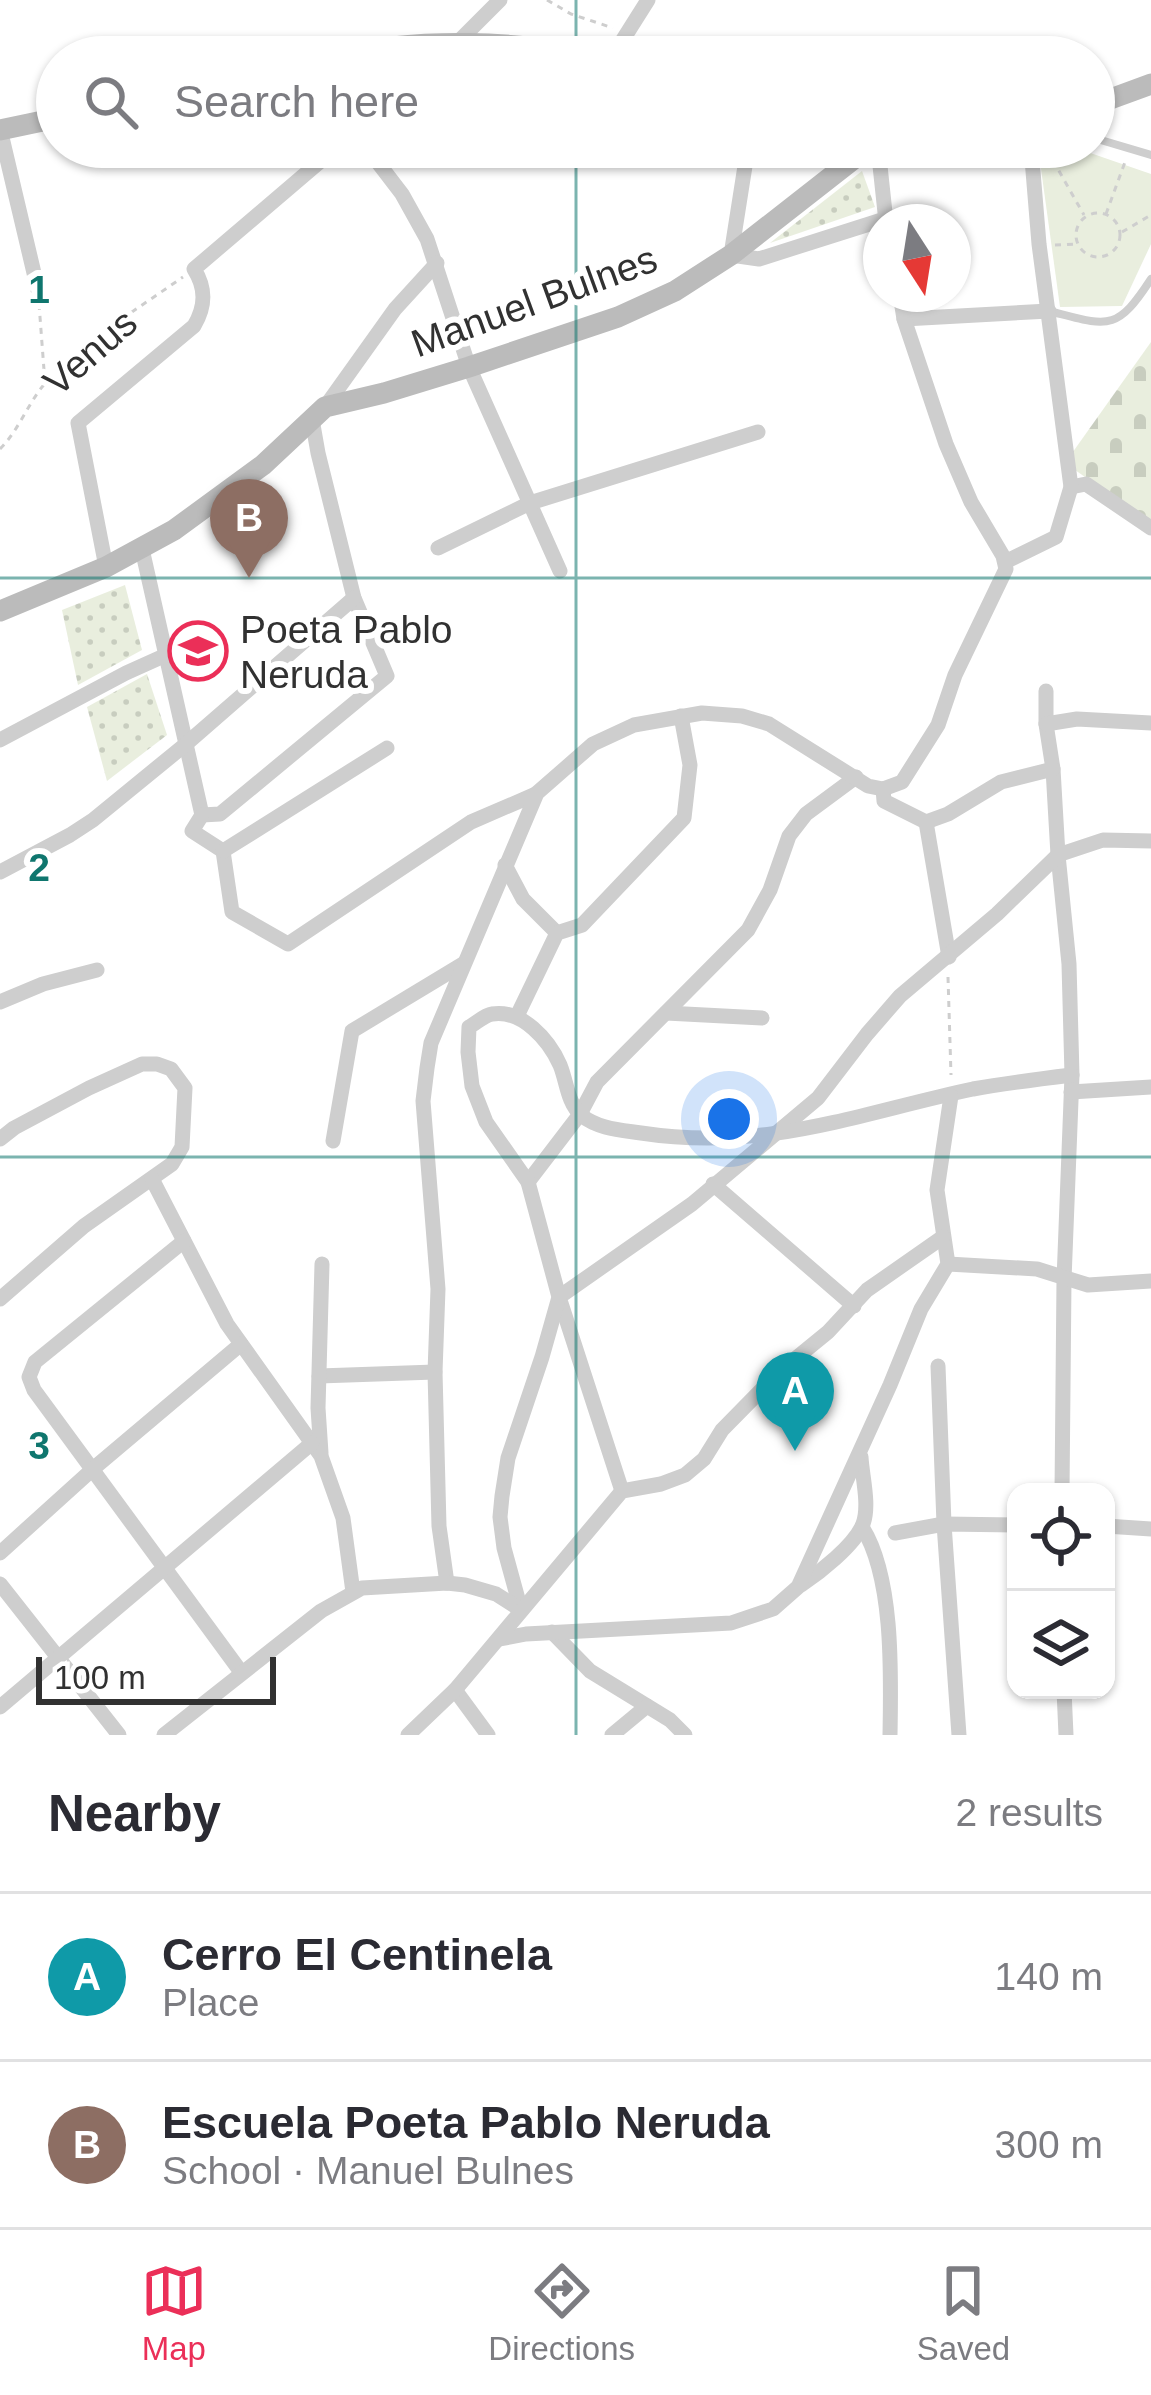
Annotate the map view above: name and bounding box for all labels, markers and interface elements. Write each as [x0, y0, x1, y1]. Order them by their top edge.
search box [36, 36, 1115, 168]
icon: search [78, 69, 144, 135]
text: Search here [174, 76, 419, 127]
north arrow [863, 204, 971, 312]
street label: Manuel Bulnes [405, 237, 663, 365]
text: 1 [28, 268, 50, 311]
street label: Venus [35, 300, 145, 404]
pin: B [210, 479, 288, 578]
place label: Poeta Pablo Neruda [240, 608, 453, 696]
school or university icon: Poeta Pablo Neruda [167, 620, 229, 682]
text: 2 [28, 846, 50, 889]
your location [699, 1089, 759, 1149]
pin: A [756, 1352, 834, 1451]
text: 3 [28, 1424, 50, 1467]
map controls [1007, 1483, 1115, 1699]
button: locate [1007, 1483, 1115, 1591]
button: layers [1007, 1591, 1115, 1699]
scale bar [36, 1651, 276, 1704]
text: 100 m [54, 1659, 146, 1696]
text: Nearby [48, 1785, 221, 1842]
text: 2 results [956, 1791, 1103, 1834]
text: Cerro El Centinela [162, 1929, 552, 1980]
text: A [73, 1955, 101, 1998]
text: 140 m [995, 1955, 1103, 1998]
text: Place [162, 1981, 260, 2024]
text: Escuela Poeta Pablo Neruda [162, 2097, 770, 2148]
text: B [73, 2123, 101, 2166]
text: 300 m [995, 2123, 1103, 2166]
text: School · Manuel Bulnes [162, 2149, 574, 2192]
tab: Map [141, 2258, 207, 2368]
tab: Directions [488, 2258, 635, 2368]
tab: Saved [917, 2258, 1010, 2368]

